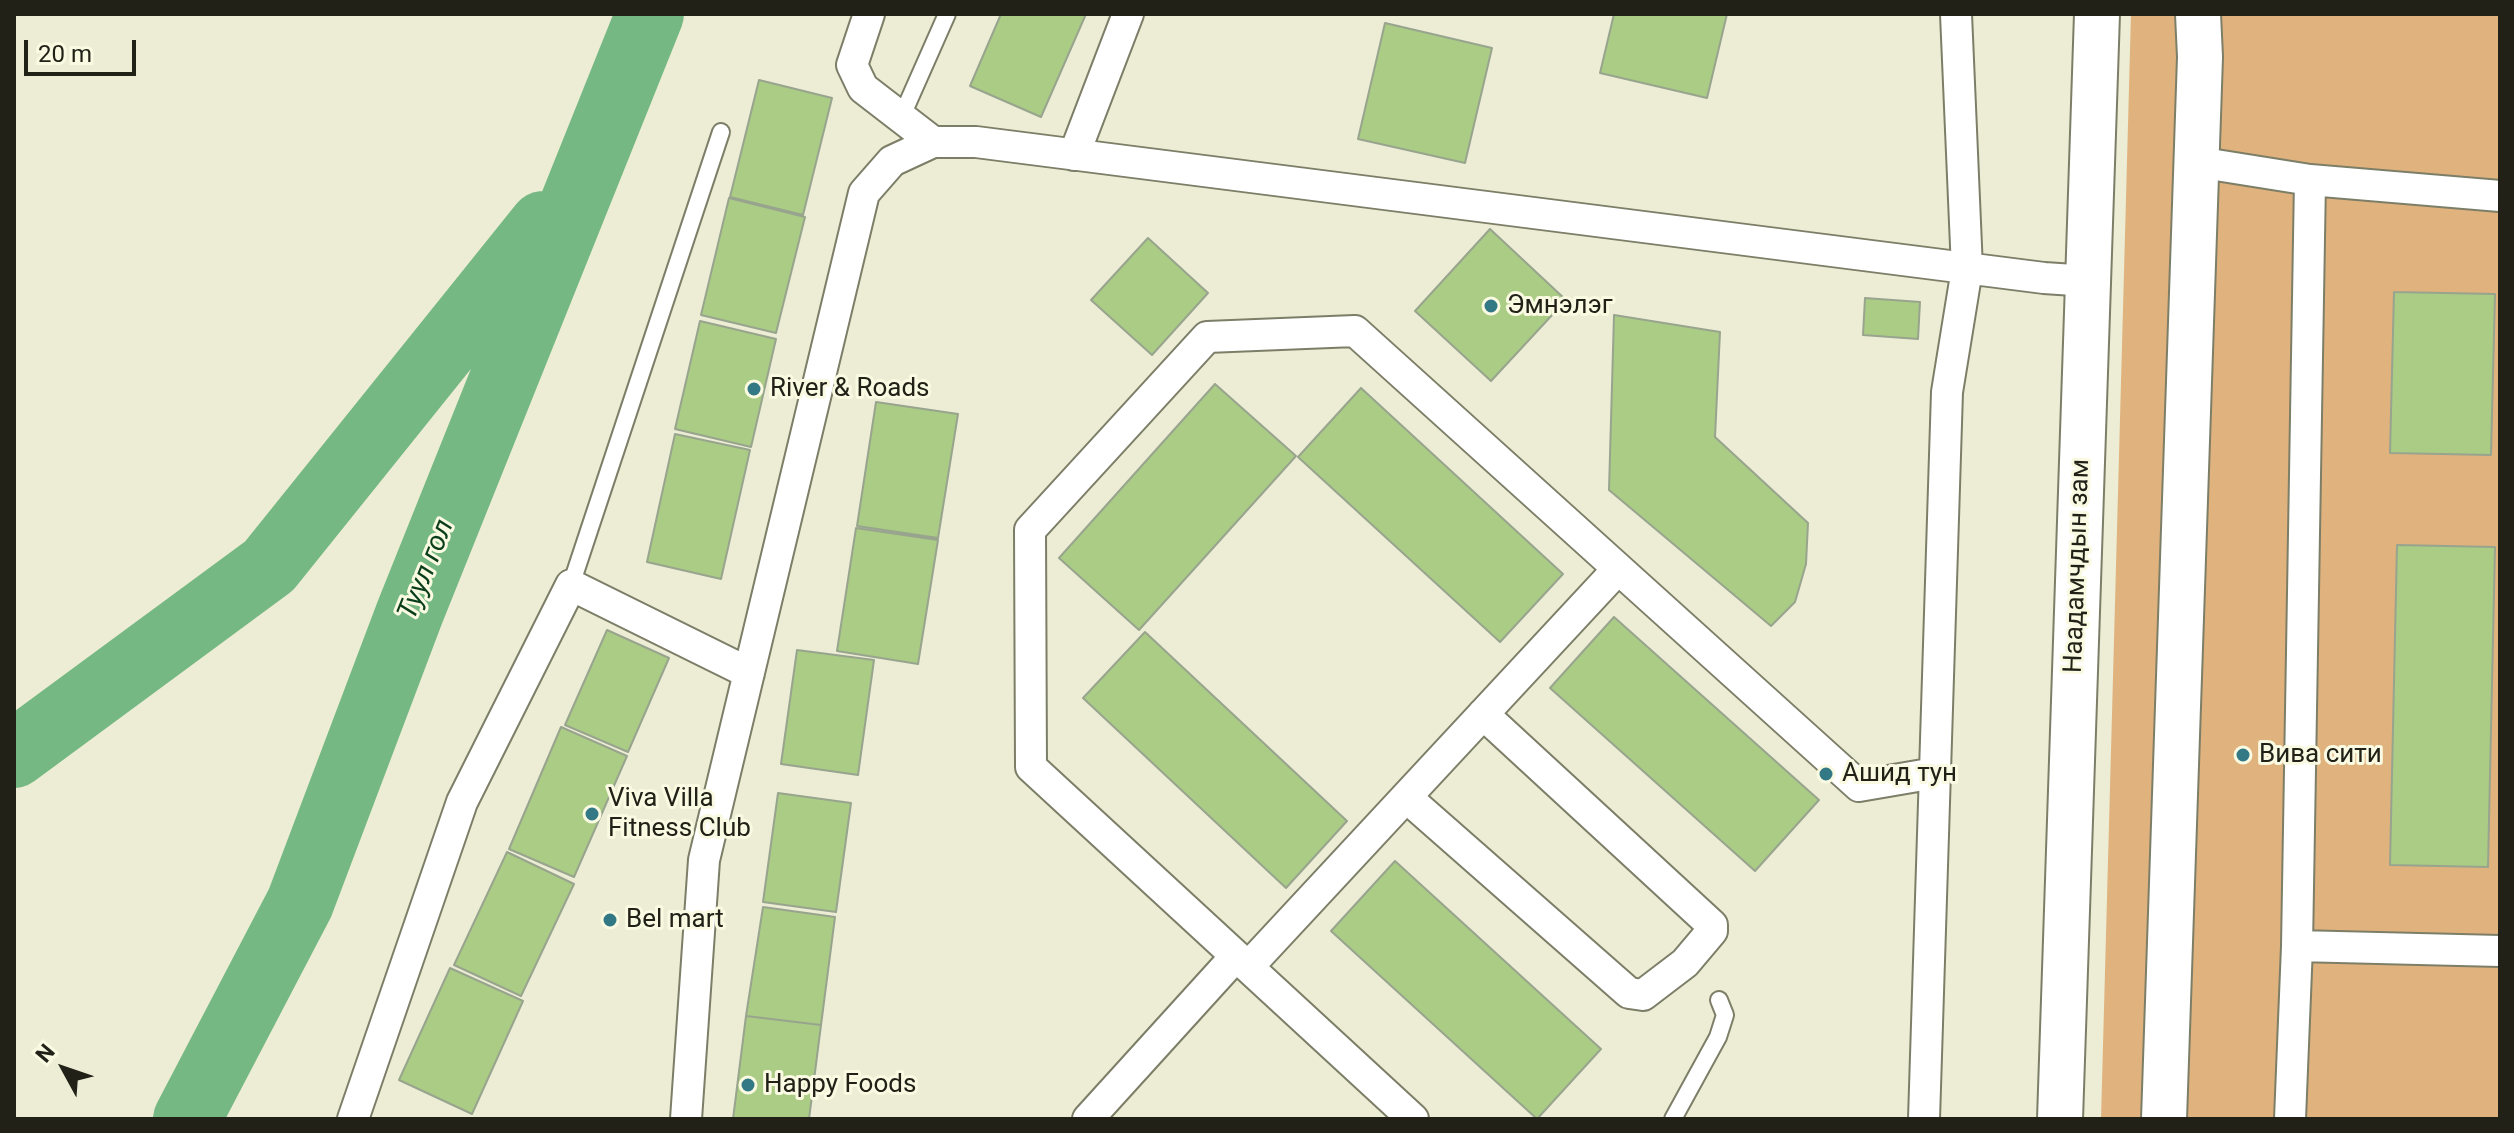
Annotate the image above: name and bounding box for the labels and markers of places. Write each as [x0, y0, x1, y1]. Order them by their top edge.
place label: Эмнэлэг [1507, 290, 1613, 322]
marker: Эмнэлэг [1482, 297, 1500, 315]
place label: River & Roads [770, 373, 930, 405]
marker: River & Roads [745, 380, 763, 398]
place label: Вива сити [2259, 739, 2382, 771]
marker: Вива сити [2234, 746, 2252, 764]
place label: Ашид тун [1842, 758, 1957, 790]
marker: Ашид тун [1817, 765, 1835, 783]
place label: Viva Villa Fitness Club [608, 783, 751, 844]
marker: Viva Villa Fitness Club [583, 805, 601, 823]
place label: Bel mart [626, 904, 724, 936]
marker: Bel mart [601, 911, 619, 929]
place label: Happy Foods [764, 1069, 916, 1101]
marker: Happy Foods [739, 1076, 757, 1094]

